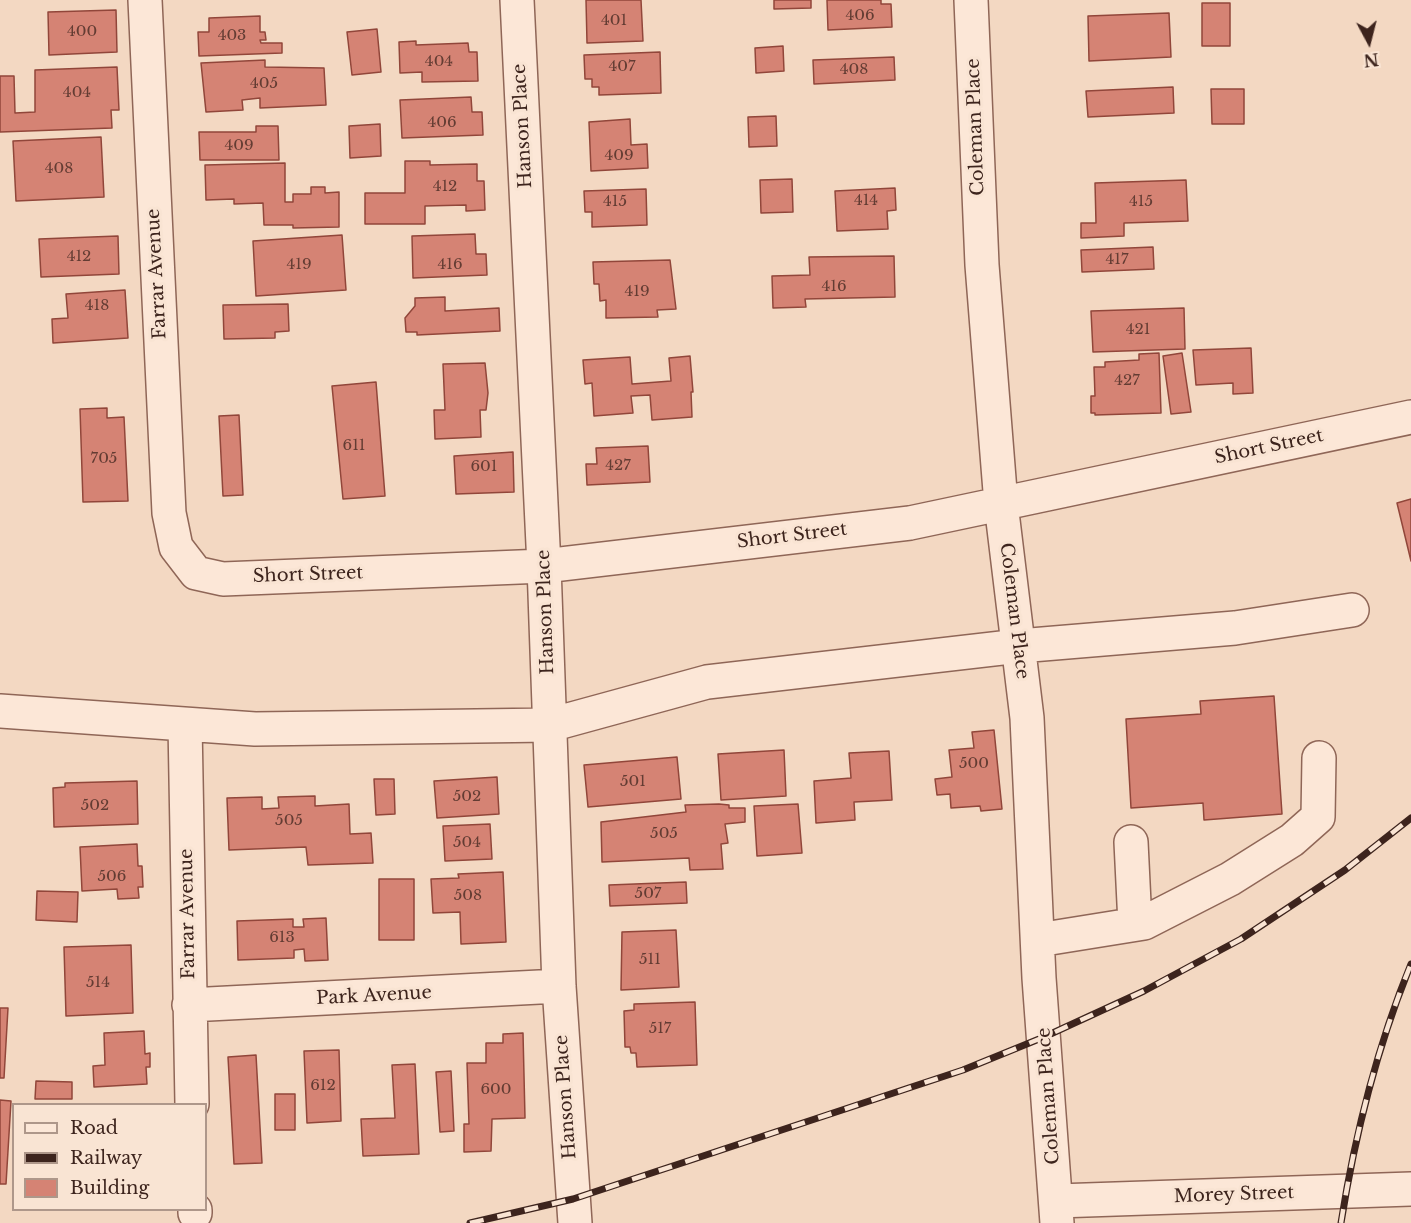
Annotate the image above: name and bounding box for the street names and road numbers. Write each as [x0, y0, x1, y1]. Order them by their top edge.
street label: Coleman Place [963, 58, 989, 196]
street label: Hanson Place [509, 63, 537, 189]
street label: Farrar Avenue [143, 208, 171, 340]
street label: Short Street [1213, 425, 1325, 469]
street label: Short Street [736, 519, 848, 553]
street label: Coleman Place [995, 542, 1033, 680]
street label: Hanson Place [533, 549, 559, 675]
street label: Short Street [252, 562, 364, 588]
street label: Farrar Avenue [176, 848, 200, 980]
street label: Park Avenue [316, 982, 432, 1010]
street label: Coleman Place [1033, 1027, 1065, 1165]
street label: Hanson Place [551, 1034, 581, 1160]
street label: Morey Street [1174, 1182, 1294, 1208]

